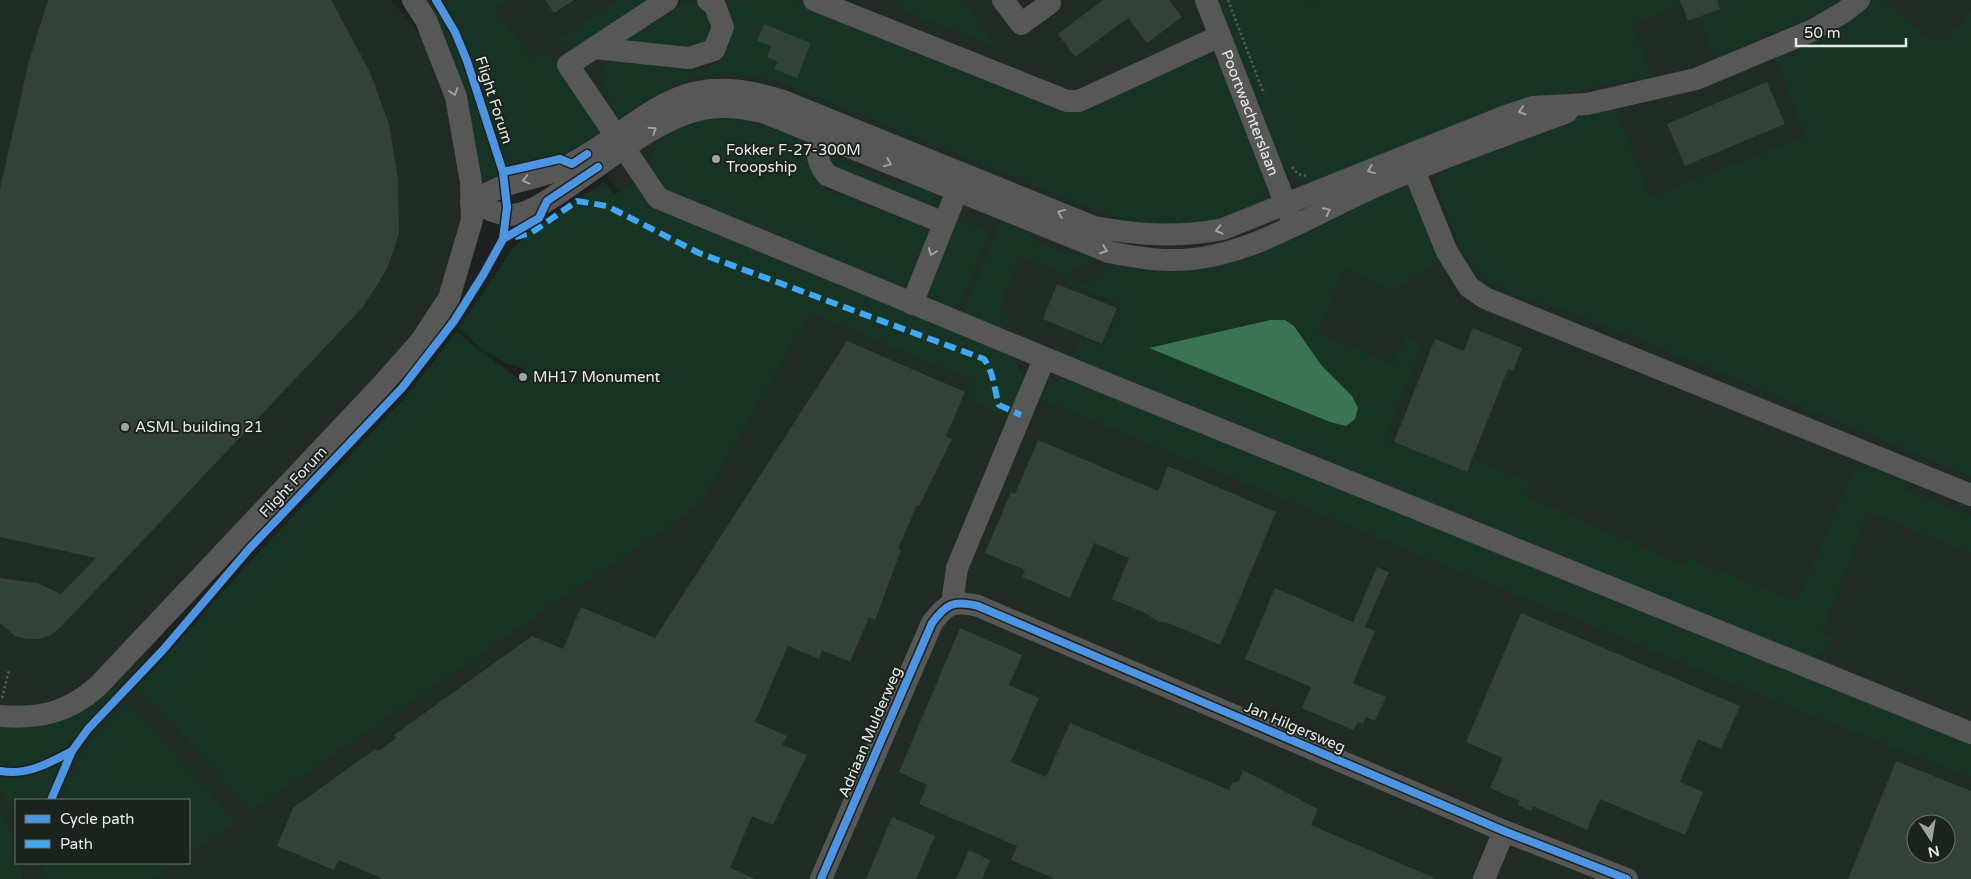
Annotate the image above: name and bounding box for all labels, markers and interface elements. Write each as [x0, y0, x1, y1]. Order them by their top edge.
scale bar [1796, 15, 1906, 47]
text: 50 m [1804, 24, 1841, 42]
street label: Poortwachterslaan [1217, 47, 1283, 178]
street label: Flight Forum [471, 54, 517, 146]
one-way arrow [448, 87, 458, 96]
one-way arrow [1518, 105, 1526, 115]
one-way arrow [648, 127, 657, 136]
place label: Fokker F-27-300M Troopship [726, 141, 861, 176]
marker: Fokker F-27-300M Troopship [710, 153, 722, 165]
one-way arrow [883, 156, 892, 167]
one-way arrow [1367, 164, 1375, 174]
one-way arrow [522, 174, 531, 185]
one-way arrow [1321, 208, 1330, 218]
one-way arrow [1057, 209, 1066, 220]
one-way arrow [1216, 224, 1224, 234]
one-way arrow [1099, 244, 1108, 254]
one-way arrow [928, 247, 939, 256]
place label: MH17 Monument [533, 368, 660, 386]
marker: MH17 Monument [517, 371, 529, 383]
place label: ASML building 21 [135, 418, 263, 436]
marker: ASML building 21 [119, 421, 131, 433]
street label: Flight Forum [255, 443, 331, 521]
street label: Adriaan Mulderweg [834, 664, 906, 800]
street label: Jan Hilgersweg [1242, 698, 1348, 756]
legend [15, 799, 190, 864]
text: Cycle path [60, 810, 134, 828]
north arrow [1906, 814, 1956, 864]
text: Path [60, 835, 93, 853]
text: N [1926, 842, 1941, 861]

